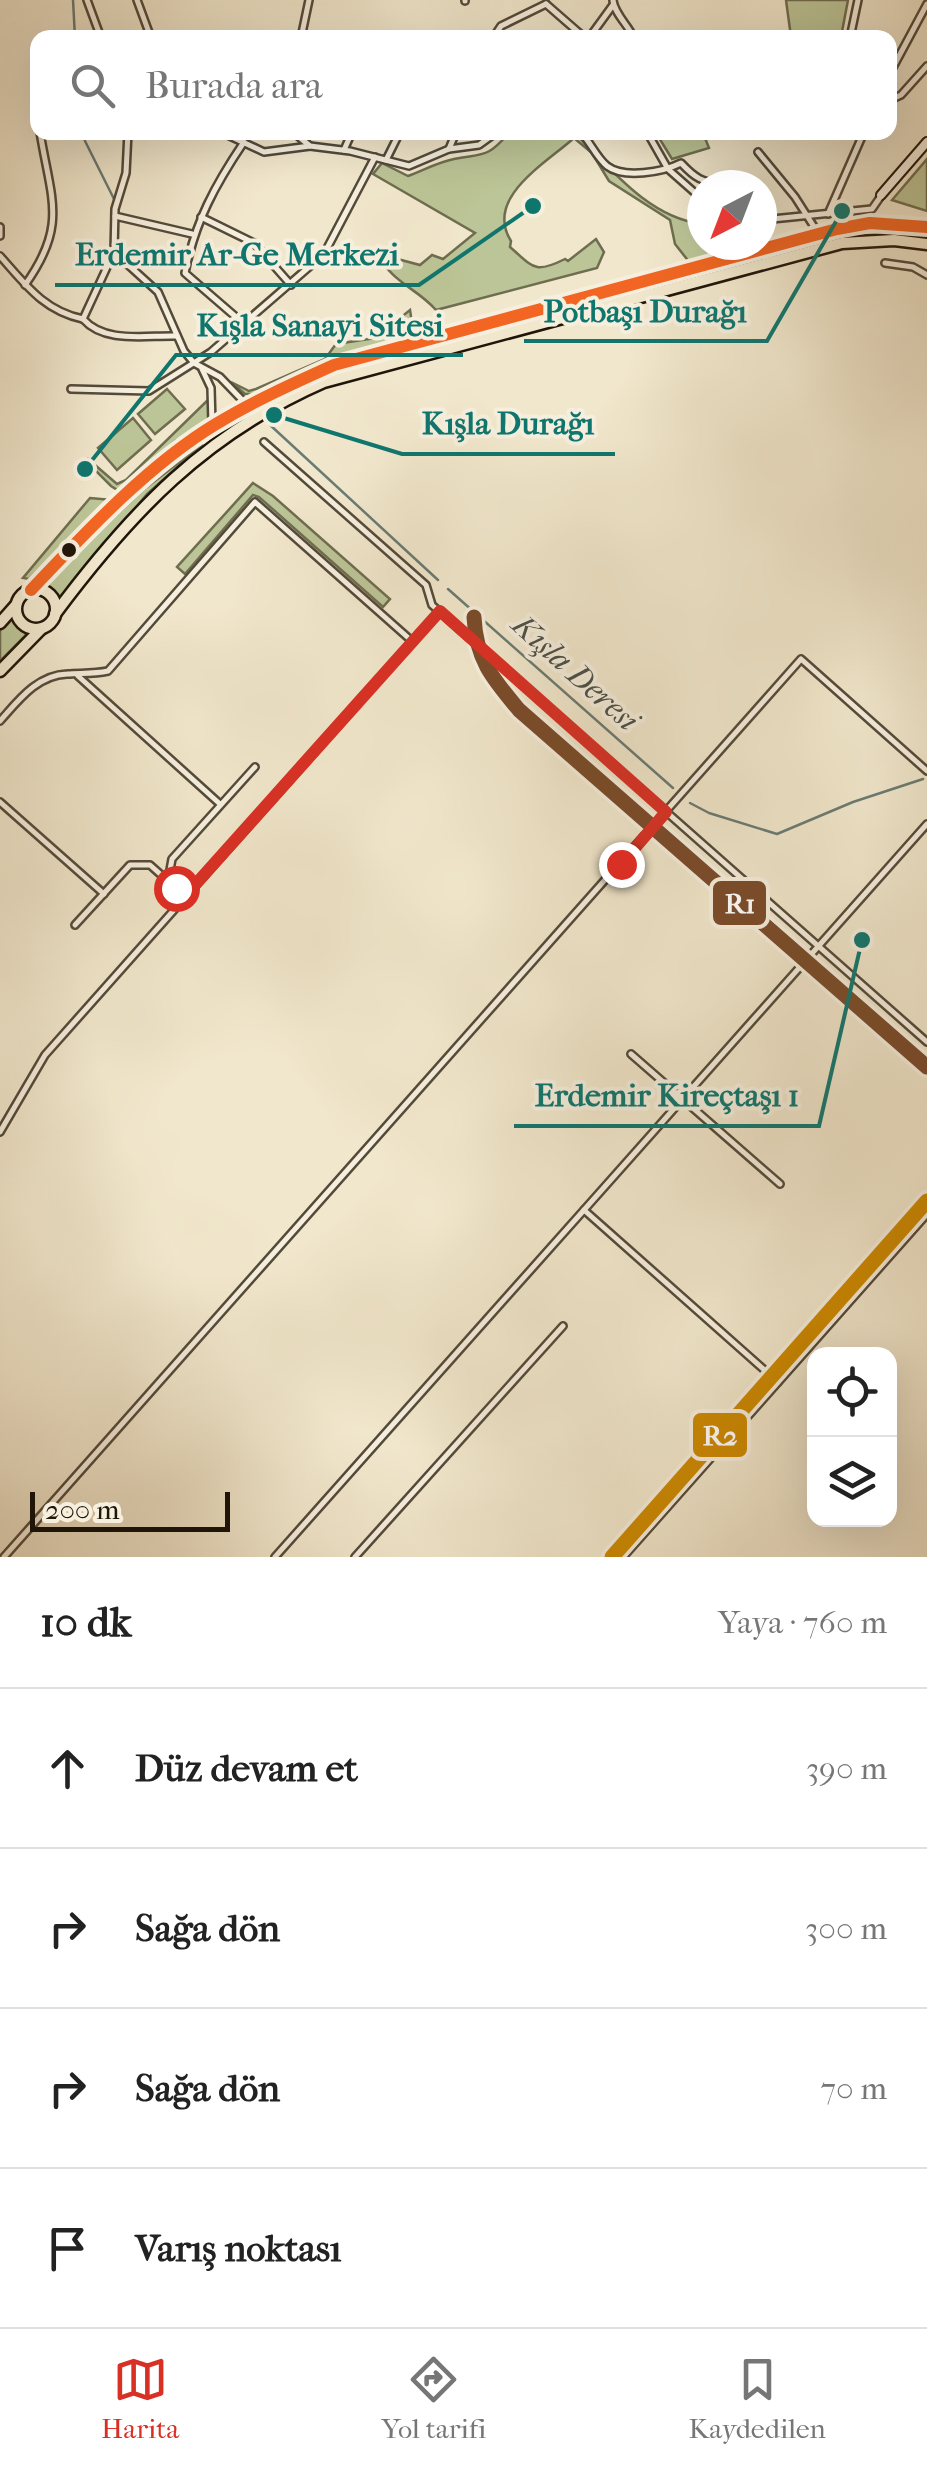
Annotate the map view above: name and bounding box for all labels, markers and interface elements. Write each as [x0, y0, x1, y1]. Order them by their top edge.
search box [30, 30, 897, 140]
icon: search [65, 58, 120, 113]
text: Burada ara [145, 63, 323, 108]
north arrow [687, 170, 777, 260]
callout: Erdemir Ar-Ge Merkezi [55, 223, 419, 285]
text: Erdemir Ar-Ge Merkezi [75, 236, 400, 273]
callout: Potbaşı Durağı [524, 279, 767, 341]
callout: Kışla Sanayi Sitesi [176, 293, 463, 355]
text: Potbaşı Durağı [543, 293, 747, 331]
text: Kışla Sanayi Sitesi [196, 307, 444, 345]
callout: Kışla Durağı [402, 392, 615, 454]
text: Kışla Durağı [422, 405, 595, 443]
unlabelled marker [59, 540, 79, 560]
water label: Kışla Deresi [504, 605, 648, 740]
route end [599, 842, 645, 888]
route start [154, 866, 200, 912]
line badge: R1 [711, 879, 768, 927]
text: R1 [725, 887, 755, 920]
callout: Erdemir Kireçtaşı 1 [514, 1064, 819, 1126]
text: Erdemir Kireçtaşı 1 [535, 1077, 799, 1115]
map controls [807, 1347, 897, 1527]
button: locate [807, 1347, 897, 1437]
line badge: R2 [691, 1411, 749, 1459]
text: R2 [703, 1419, 737, 1452]
button: layers [807, 1437, 897, 1527]
scale bar [30, 1487, 230, 1532]
text: 200 m [45, 1493, 120, 1526]
text: 10 dk [40, 1598, 131, 1647]
text: Yaya · 760 m [718, 1604, 887, 1641]
icon: ahead [40, 1741, 95, 1796]
text: Düz devam et [135, 1746, 358, 1791]
text: 390 m [806, 1750, 887, 1787]
icon: right [40, 1901, 95, 1956]
text: Sağa dön [135, 1906, 280, 1951]
text: 300 m [805, 1910, 887, 1947]
icon: right [40, 2061, 95, 2116]
text: Sağa dön [135, 2066, 280, 2111]
text: 70 m [821, 2070, 887, 2107]
icon: arrive [40, 2221, 95, 2276]
text: Varış noktası [135, 2226, 341, 2271]
tab: Harita [101, 2352, 179, 2445]
tab: Yol tarifi [381, 2352, 486, 2445]
tab: Kaydedilen [689, 2352, 826, 2445]

